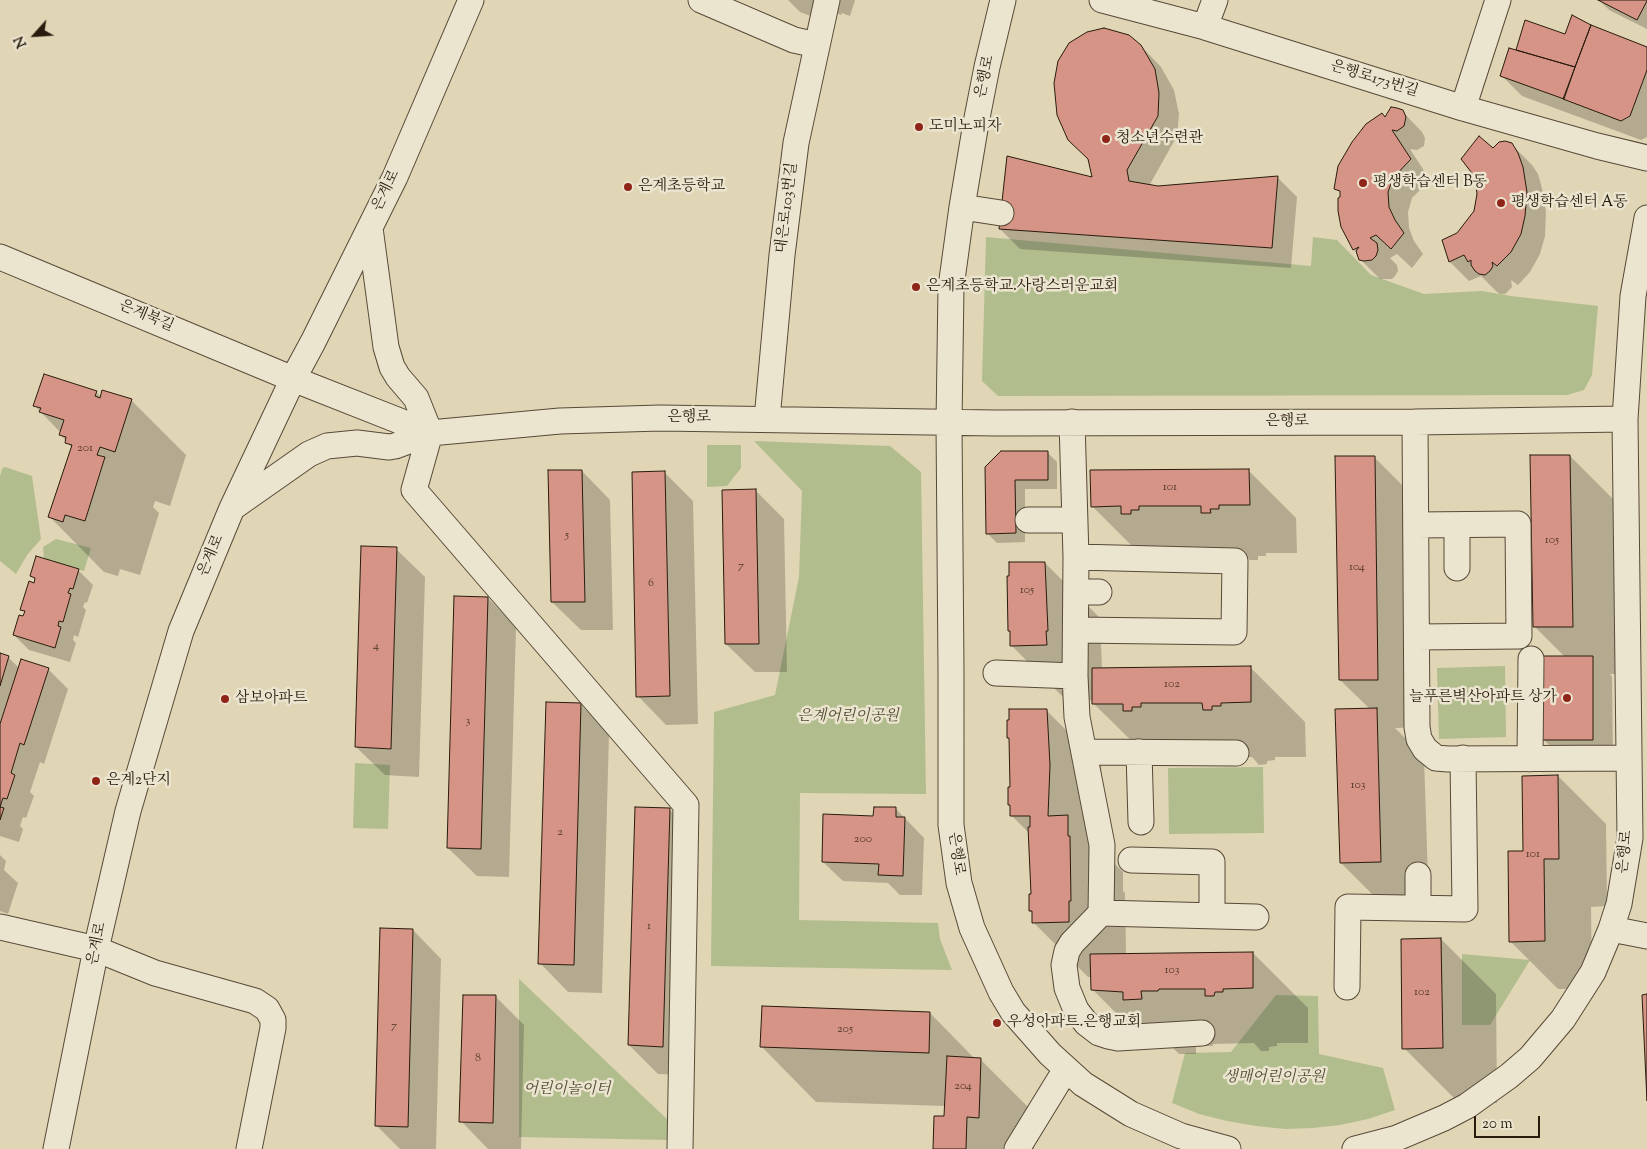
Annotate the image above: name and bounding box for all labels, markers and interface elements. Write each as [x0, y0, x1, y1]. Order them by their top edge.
north arrow [10, 10, 60, 60]
text: N [10, 32, 33, 51]
street label: 은행로 [973, 54, 999, 100]
street label: 은행로173번길 [1328, 58, 1420, 102]
place label: 도미노피자 [929, 118, 1001, 136]
marker: 도미노피자 [913, 121, 925, 133]
place label: 청소년수련관 [1116, 130, 1203, 148]
marker: 청소년수련관 [1100, 133, 1112, 145]
street label: 대은로103번길 [773, 162, 803, 254]
street label: 은계로 [369, 168, 405, 214]
place label: 평생학습센터 B동 [1373, 174, 1487, 192]
marker: 평생학습센터 B동 [1357, 177, 1369, 189]
place label: 은계초등학교 [638, 178, 725, 196]
marker: 은계초등학교 [622, 181, 634, 193]
place label: 평생학습센터 A동 [1511, 194, 1628, 212]
marker: 평생학습센터 A동 [1495, 197, 1507, 209]
place label: 은계초등학교.사랑스러운교회 [926, 278, 1118, 296]
marker: 은계초등학교.사랑스러운교회 [910, 281, 922, 293]
street label: 은계북길 [116, 297, 176, 337]
street label: 은행로 [667, 409, 711, 427]
street label: 은행로 [1265, 413, 1309, 431]
house number: 201 [77, 442, 93, 456]
house number: 101 [1163, 481, 1177, 495]
house number: 5 [565, 529, 569, 543]
street label: 은계로 [195, 532, 229, 580]
house number: 105 [1545, 534, 1559, 548]
house number: 7 [738, 560, 744, 574]
house number: 104 [1349, 561, 1365, 575]
house number: 6 [648, 577, 654, 591]
house number: 105 [1020, 584, 1034, 598]
house number: 4 [373, 640, 379, 654]
house number: 102 [1164, 678, 1180, 692]
place label: 늘푸른벽산아파트 상가 [1409, 689, 1557, 707]
place label: 삼보아파트 [235, 690, 307, 708]
marker: 늘푸른벽산아파트 상가 [1561, 692, 1573, 704]
marker: 삼보아파트 [219, 693, 231, 705]
park label: 은계어린이공원 [797, 708, 899, 726]
house number: 3 [466, 715, 470, 729]
place label: 은계2단지 [106, 772, 171, 790]
marker: 은계2단지 [90, 775, 102, 787]
house number: 103 [1350, 779, 1366, 793]
house number: 2 [557, 826, 563, 840]
street label: 은행로 [1615, 829, 1637, 875]
street label: 은행로 [943, 831, 967, 877]
house number: 200 [854, 833, 872, 847]
house number: 101 [1526, 848, 1540, 862]
house number: 1 [647, 920, 651, 934]
street label: 은계로 [85, 921, 111, 967]
house number: 103 [1164, 964, 1180, 978]
house number: 102 [1414, 986, 1430, 1000]
place label: 우성아파트.은행교회 [1007, 1014, 1141, 1032]
marker: 우성아파트.은행교회 [991, 1017, 1003, 1029]
house number: 7 [391, 1020, 397, 1034]
house number: 205 [837, 1023, 853, 1037]
house number: 8 [475, 1052, 481, 1066]
park label: 생매어린이공원 [1223, 1069, 1325, 1087]
house number: 204 [954, 1080, 972, 1094]
park label: 어린이놀이터 [524, 1081, 610, 1099]
scale bar [1477, 1106, 1543, 1138]
text: 20 m [1482, 1114, 1513, 1135]

